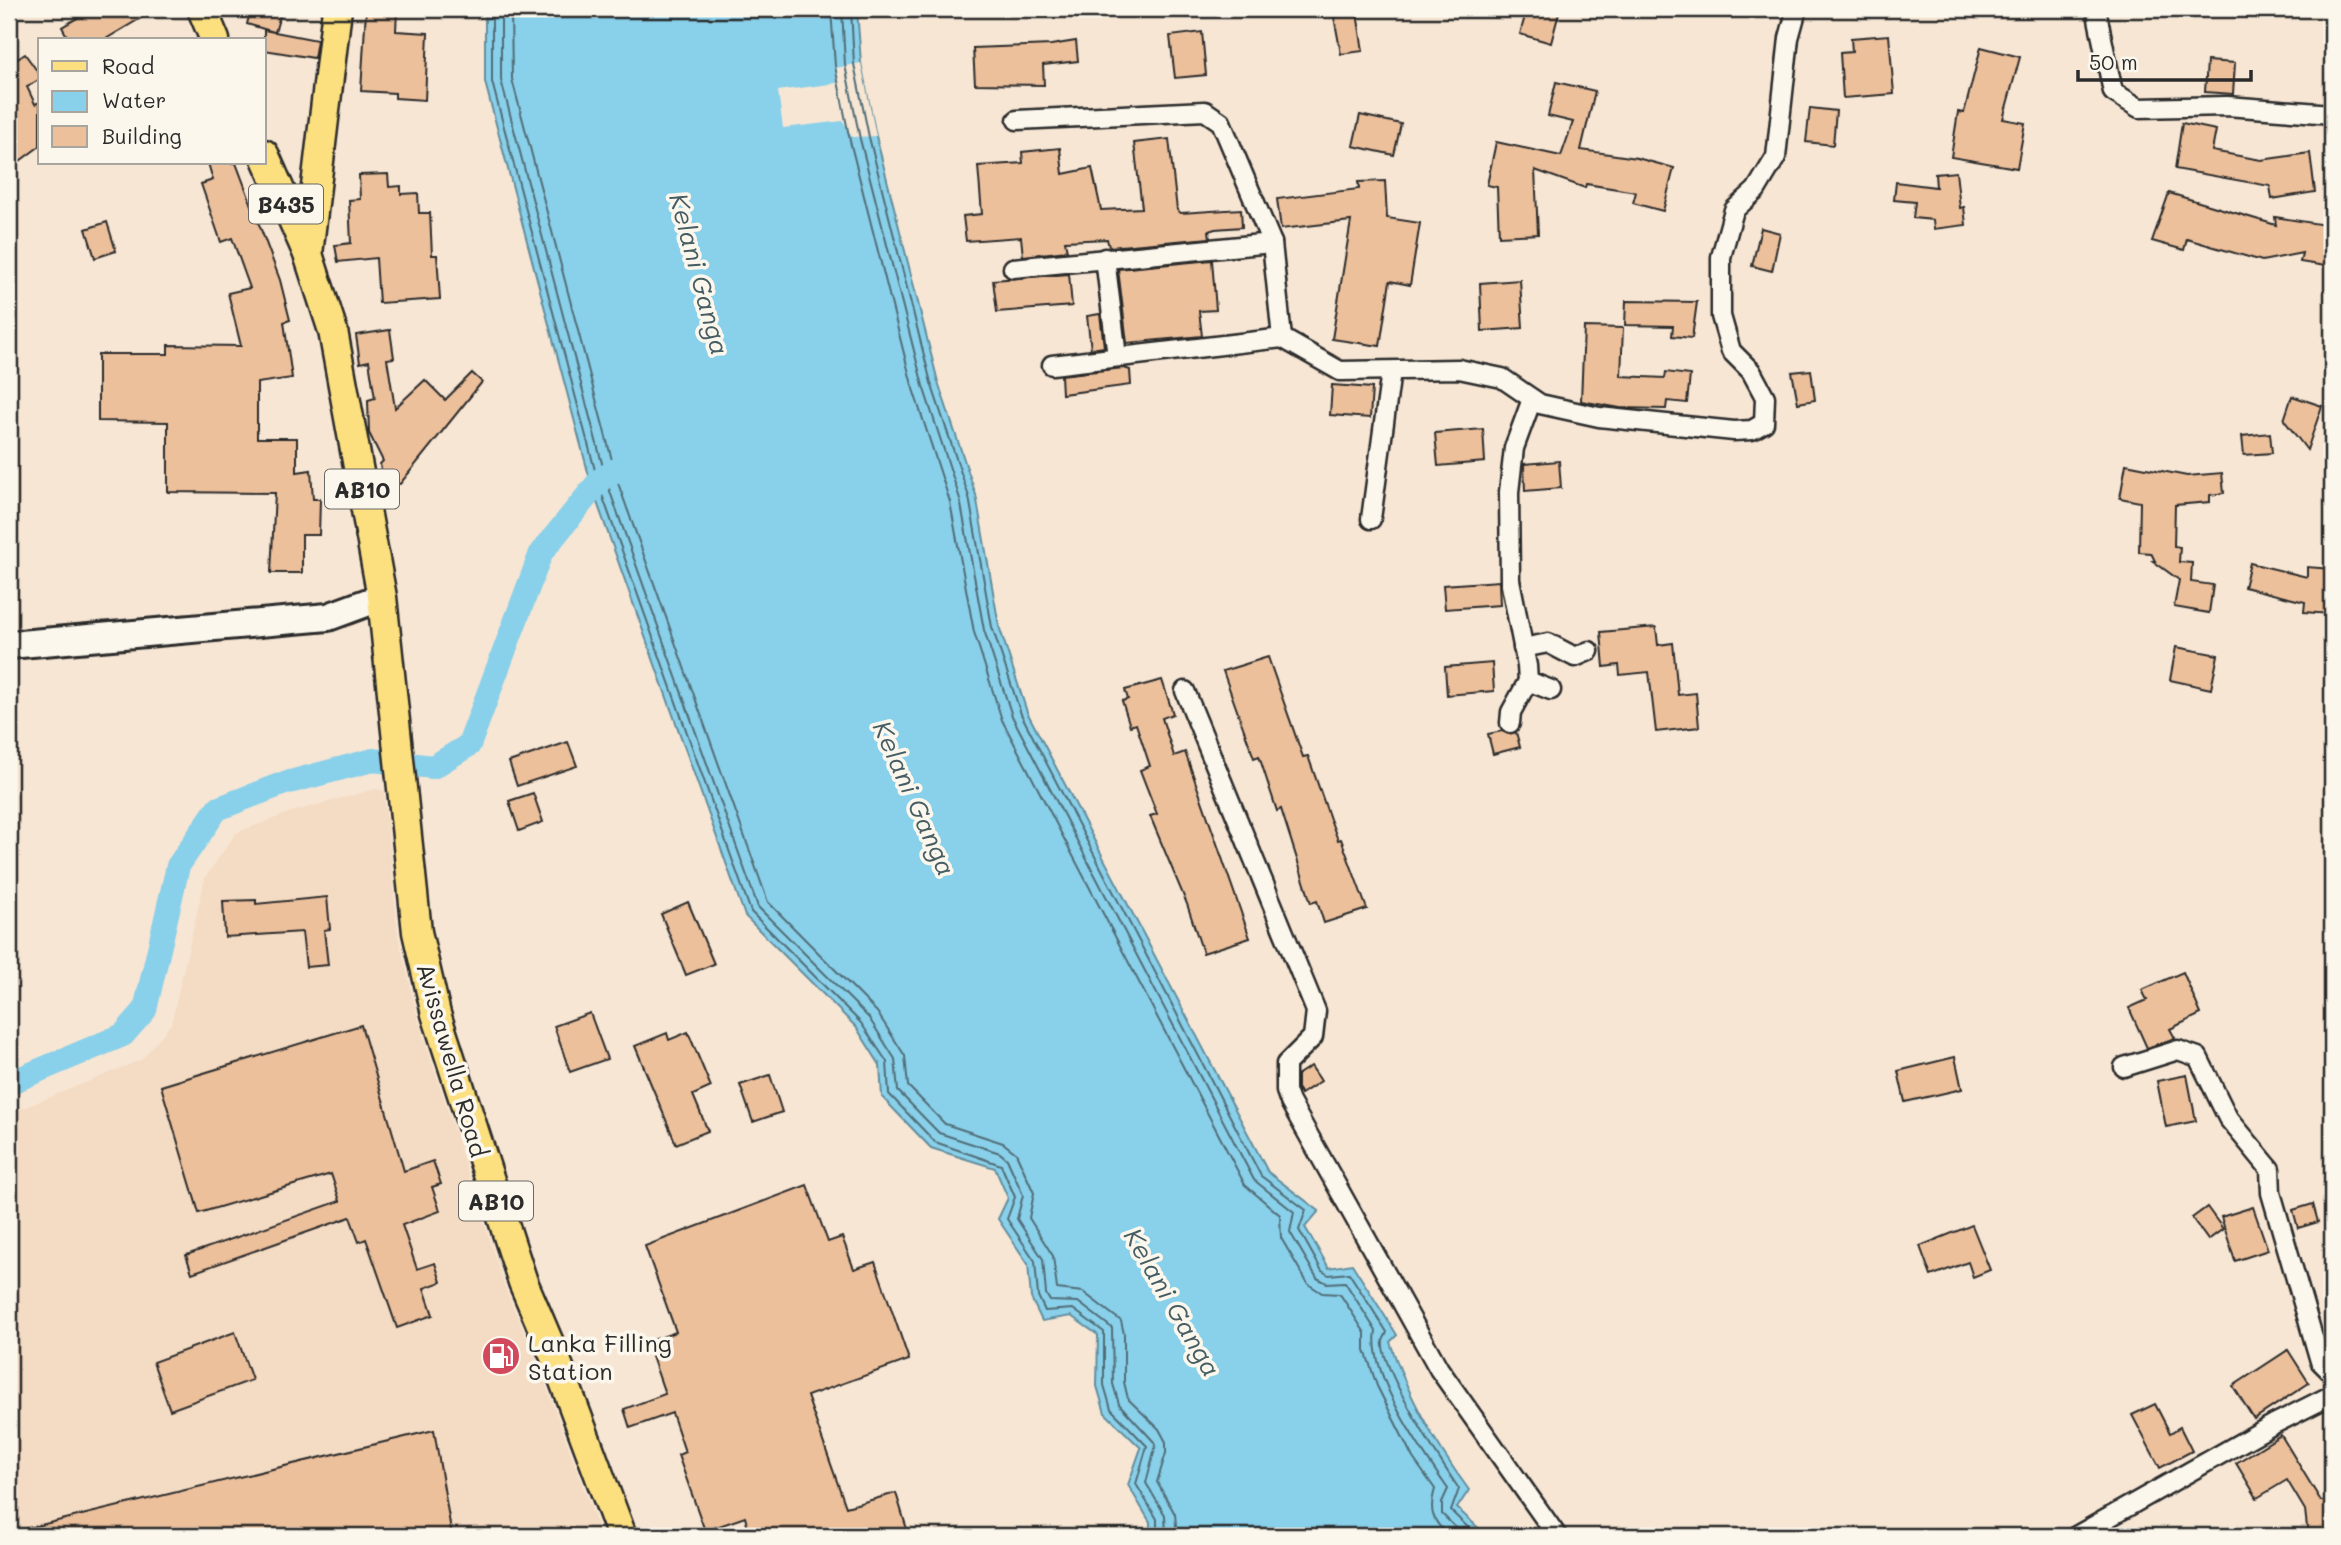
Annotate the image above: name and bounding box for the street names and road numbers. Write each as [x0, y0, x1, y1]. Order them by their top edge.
road number: B435 [249, 184, 323, 224]
road number: AB10 [325, 470, 399, 509]
street label: Avissawella Road [410, 959, 496, 1161]
road number: AB10 [459, 1182, 533, 1220]

